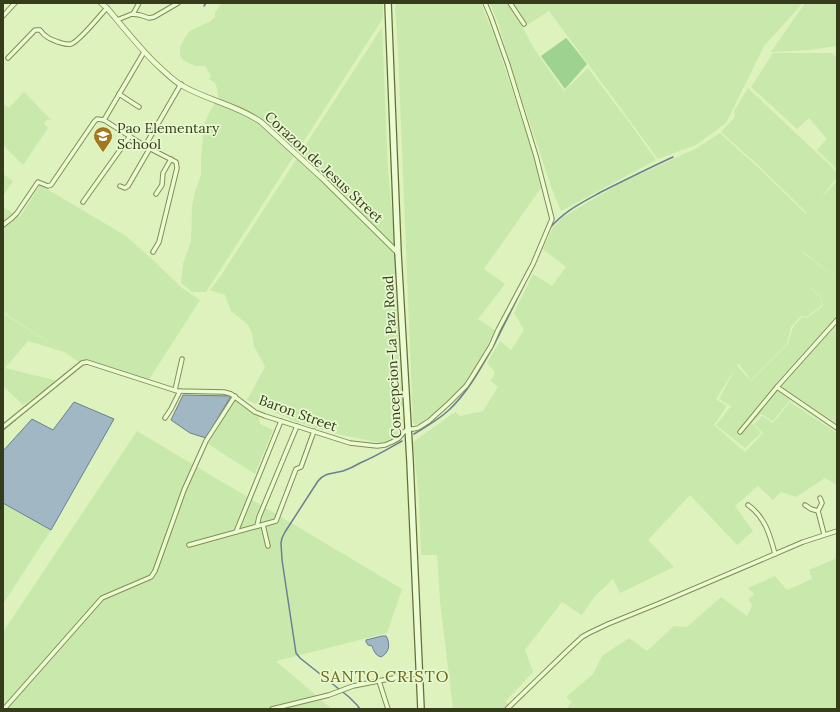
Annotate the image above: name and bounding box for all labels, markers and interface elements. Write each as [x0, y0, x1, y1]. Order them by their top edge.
street label: Corazon de Jesus Street [261, 107, 387, 227]
place label: Pao Elementary School [117, 119, 220, 153]
school or university icon: Pao Elementary School [92, 125, 114, 153]
street label: Concepcion-La Paz Road [379, 275, 405, 439]
street label: Baron Street [256, 391, 340, 436]
district label: SANTO CRISTO [320, 666, 450, 686]

